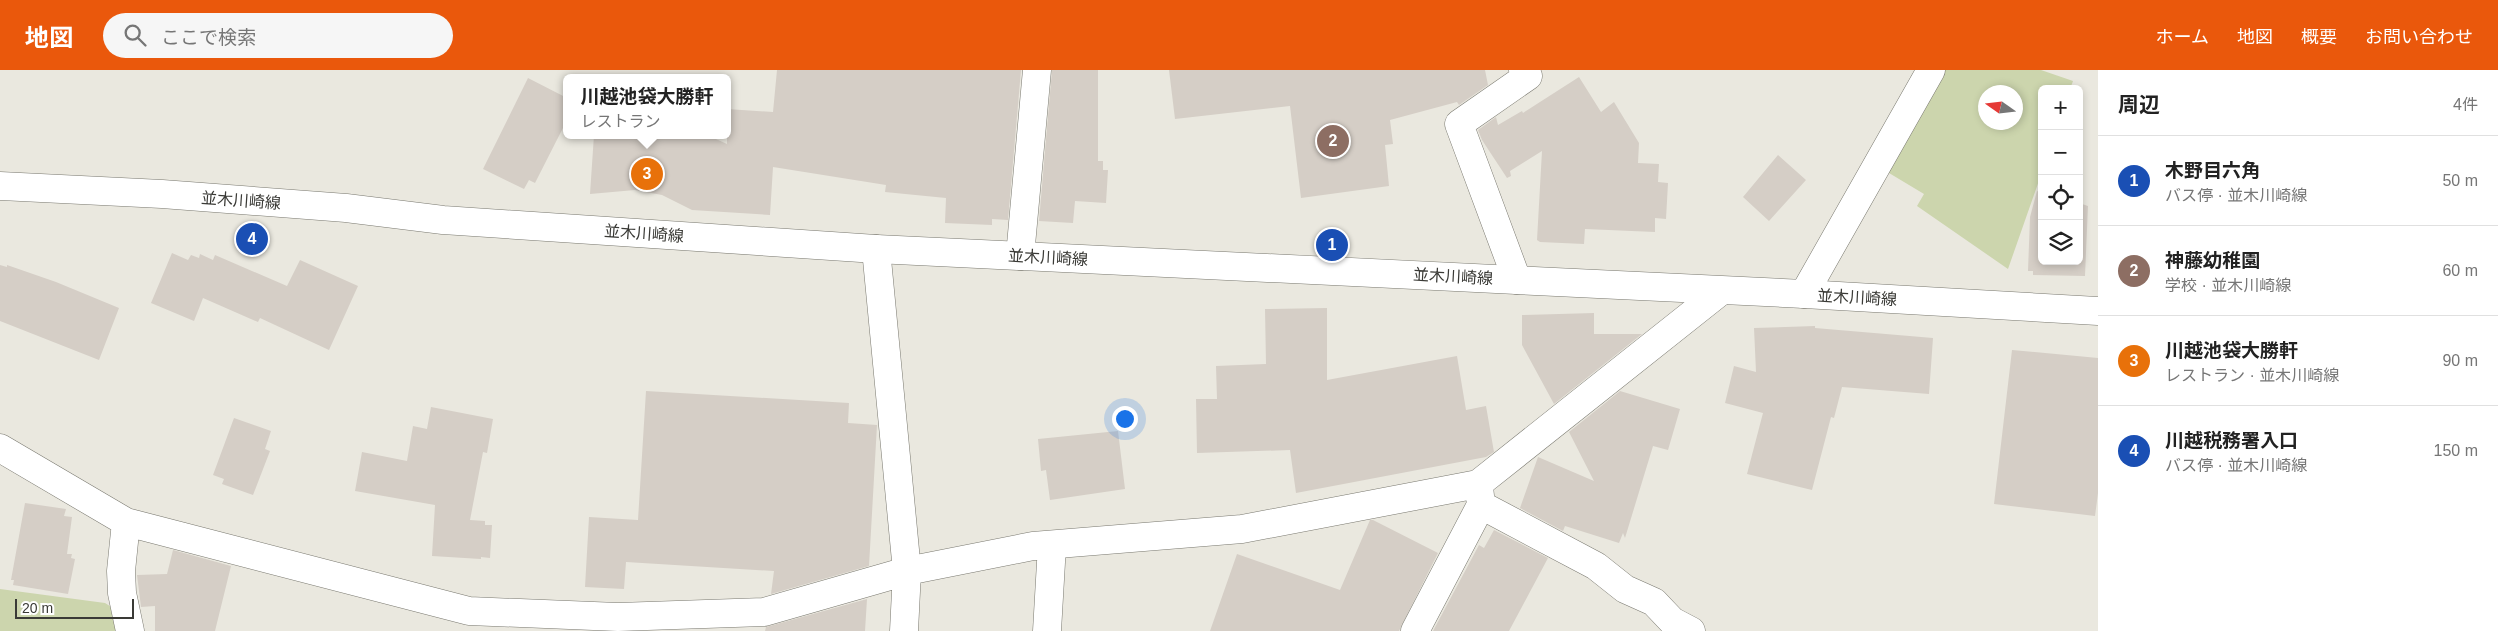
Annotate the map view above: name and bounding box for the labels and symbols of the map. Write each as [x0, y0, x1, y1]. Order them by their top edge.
north arrow [1978, 85, 2023, 130]
pin: 2 [1317, 122, 1349, 160]
pin: 3 [631, 155, 663, 193]
street label: 並木川崎線 [200, 189, 281, 212]
pin: 4 [236, 220, 268, 258]
street label: 並木川崎線 [603, 222, 684, 245]
pin: 1 [1316, 226, 1348, 264]
street label: 並木川崎線 [1008, 247, 1088, 268]
street label: 並木川崎線 [1413, 266, 1493, 287]
street label: 並木川崎線 [1817, 287, 1897, 308]
your location [1112, 406, 1138, 432]
scale bar [15, 596, 134, 619]

